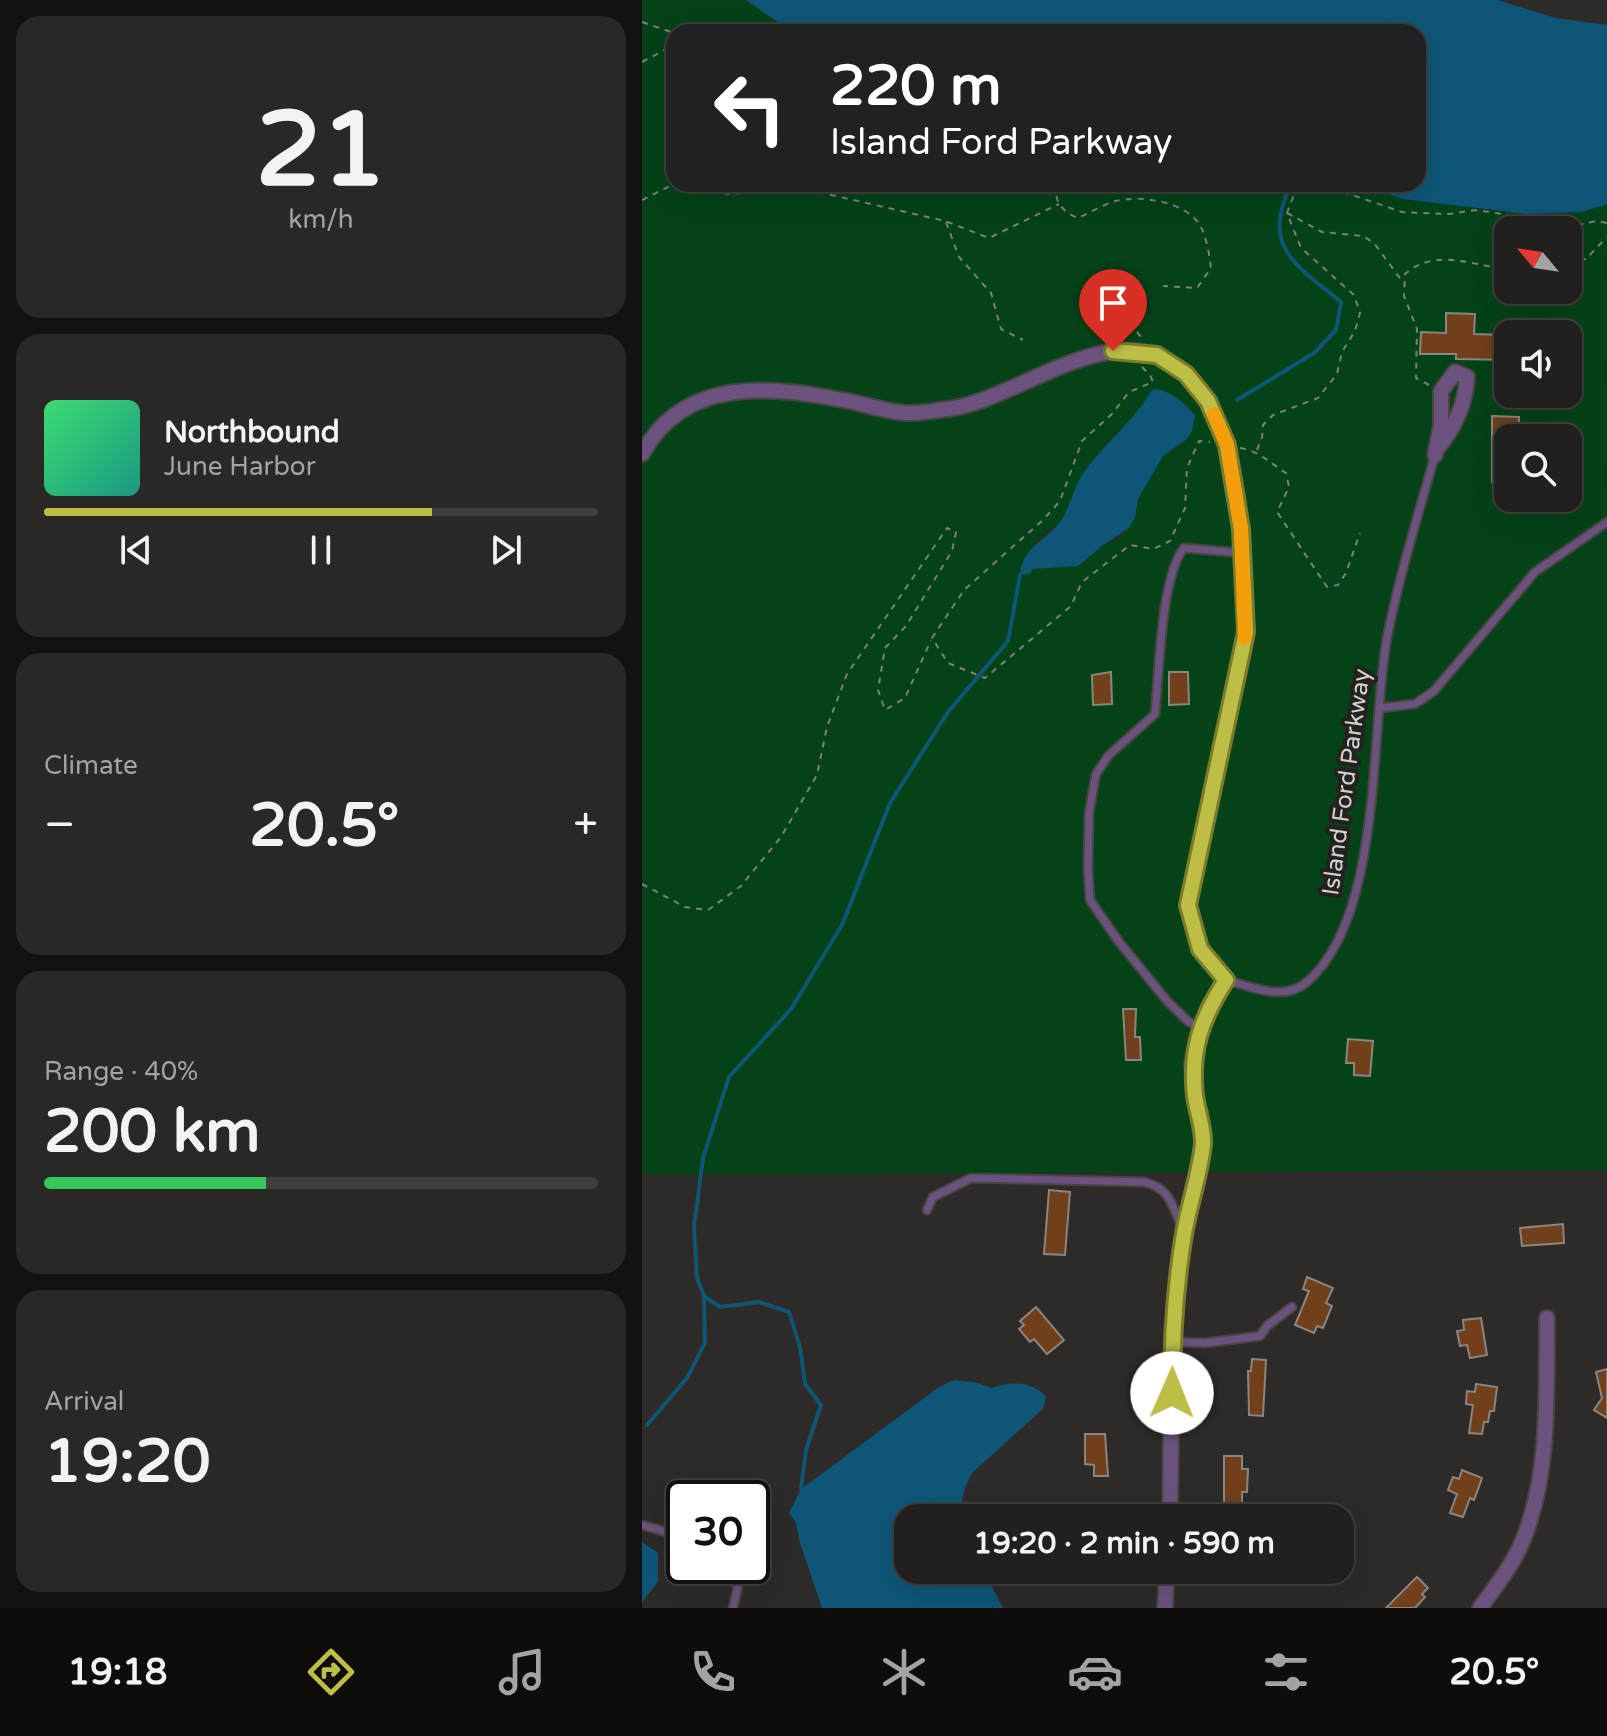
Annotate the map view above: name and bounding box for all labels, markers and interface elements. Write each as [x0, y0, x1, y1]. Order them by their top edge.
text: 220 m [830, 53, 1001, 120]
icon: left [698, 56, 802, 160]
text: 21 [256, 89, 386, 214]
text: Island Ford Parkway [830, 121, 1172, 164]
text: km/h [288, 204, 354, 235]
north arrow [1494, 216, 1582, 304]
map controls [1494, 216, 1582, 512]
pin [1079, 269, 1147, 351]
icon: arrive [1091, 281, 1135, 325]
button: sound [1494, 320, 1582, 408]
text: Northbound [164, 414, 340, 451]
button: search [1494, 424, 1582, 512]
text: June Harbor [164, 451, 316, 482]
icon: previous [114, 528, 158, 572]
icon: pause [299, 528, 343, 572]
icon: next [484, 528, 528, 572]
street label: Island Ford Parkway [1316, 667, 1377, 897]
text: Climate [44, 750, 138, 781]
text: 20.5° [249, 790, 399, 862]
text: − [44, 799, 75, 852]
text: + [573, 799, 598, 852]
text: Range · 40% [44, 1056, 198, 1087]
text: 200 km [44, 1096, 260, 1168]
position arrow [1130, 1351, 1214, 1435]
text: Arrival [44, 1386, 124, 1417]
text: 19:20 [44, 1426, 210, 1498]
speed limit sign: 30 [666, 1480, 770, 1584]
text: 19:20 · 2 min · 590 m [973, 1525, 1275, 1562]
icon: directions [303, 1644, 359, 1700]
icon: music [494, 1644, 550, 1700]
icon: phone [685, 1644, 741, 1700]
icon: climate [876, 1644, 932, 1700]
icon: car [1067, 1644, 1123, 1700]
icon: filters [1258, 1644, 1314, 1700]
text: 19:18 [68, 1651, 167, 1694]
text: 20.5° [1449, 1651, 1539, 1694]

